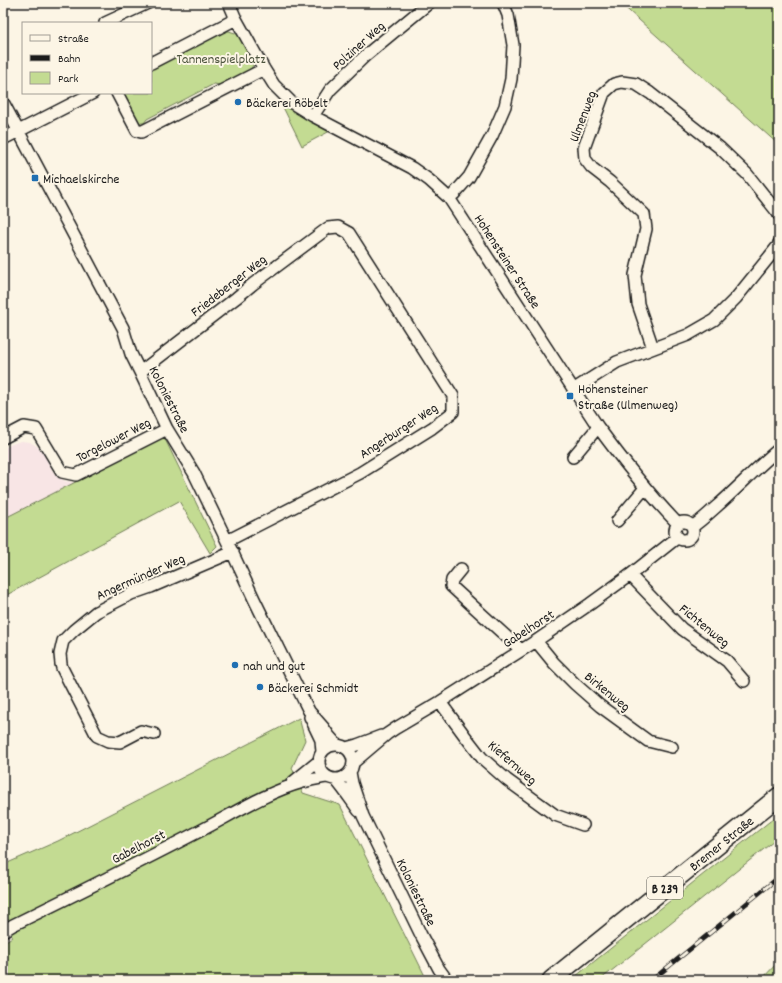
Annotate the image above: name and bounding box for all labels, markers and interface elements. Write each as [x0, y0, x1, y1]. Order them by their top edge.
street label: Polziner Weg [328, 17, 390, 76]
legend [22, 22, 152, 94]
text: Straße [58, 31, 89, 48]
park label: Tannenspielplatz [177, 50, 266, 70]
text: Bahn [58, 51, 81, 68]
text: Park [58, 71, 79, 88]
street label: Ulmenweg [565, 88, 603, 145]
place label: Bäckerei Röbelt [246, 94, 328, 114]
marker: Bäckerei Röbelt [233, 97, 243, 107]
place label: Michaelskirche [43, 170, 119, 190]
marker: Michaelskirche [30, 173, 40, 183]
street label: Hohensteiner Straße [468, 211, 544, 313]
street label: Friedeberger Weg [187, 251, 271, 323]
street label: Koloniestraße [143, 363, 194, 437]
place label: Hohensteiner Straße (Ulmenweg) [578, 380, 678, 416]
marker: Hohensteiner Straße (Ulmenweg) [565, 391, 575, 401]
street label: Angerburger Weg [356, 399, 442, 465]
street label: Torgelower Weg [73, 413, 155, 468]
street label: Angermünder Weg [93, 549, 188, 606]
street label: Fichtenweg [674, 600, 733, 653]
street label: Gabelhorst [499, 605, 559, 654]
place label: nah und gut [243, 657, 305, 677]
marker: nah und gut [230, 660, 240, 670]
street label: Birkenweg [579, 668, 634, 717]
place label: Bäckerei Schmidt [268, 679, 358, 699]
marker: Bäckerei Schmidt [255, 682, 265, 692]
street label: Kiefernweg [483, 737, 541, 790]
street label: Bremer Straße [686, 812, 759, 877]
street label: Gabelhorst [108, 826, 169, 870]
street label: Koloniestraße [390, 856, 440, 930]
road number: B 239 [647, 877, 683, 899]

